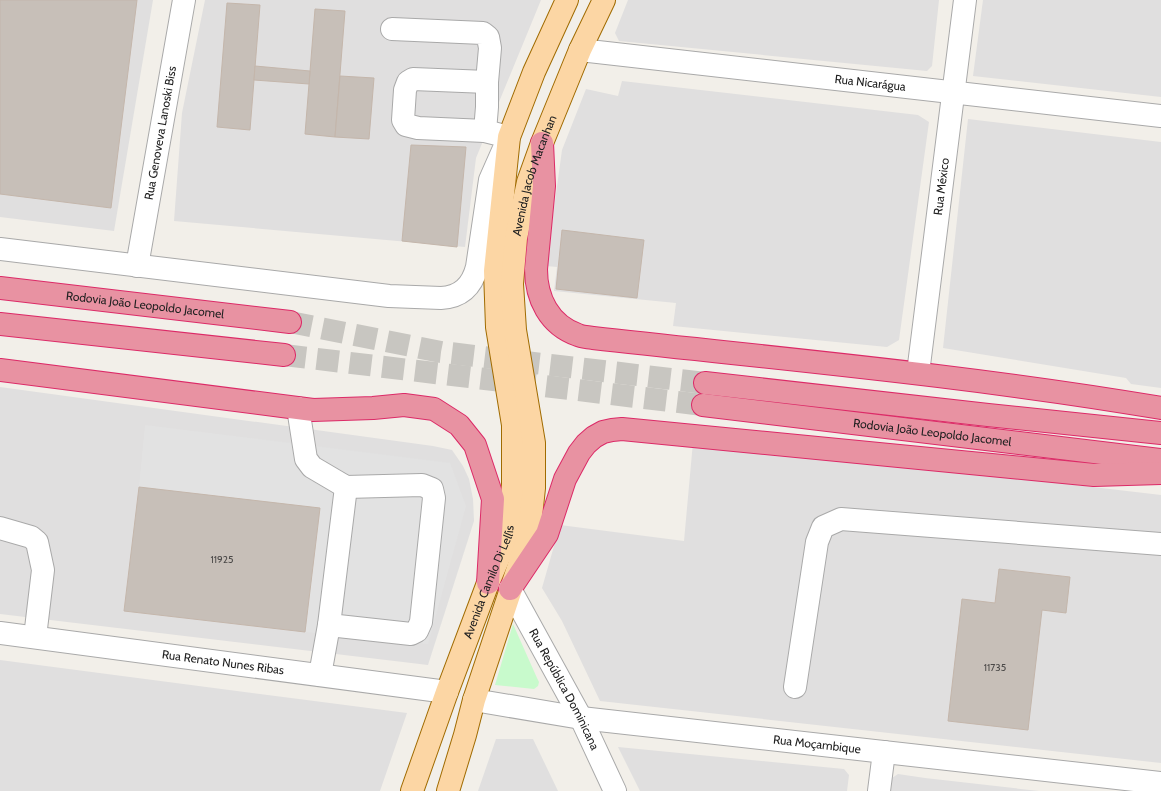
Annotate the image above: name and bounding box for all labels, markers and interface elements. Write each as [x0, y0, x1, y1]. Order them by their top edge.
street label: Rua Genoveva Lanoski Biss [141, 65, 179, 201]
street label: Rua Nicarágua [834, 71, 907, 94]
street label: Avenida Jacob Macanhan [509, 112, 560, 237]
street label: Rua México [930, 156, 952, 216]
street label: Rodovia João Leopoldo Jacomel [65, 288, 225, 321]
street label: Rodovia João Leopoldo Jacomel [852, 415, 1013, 449]
street label: Avenida Camilo Di Lellis [460, 525, 517, 641]
house number: 11925 [211, 553, 233, 566]
street label: Rua República Dominicana [526, 626, 603, 752]
street label: Rua Renato Nunes Ribas [161, 646, 285, 677]
house number: 11735 [984, 661, 1006, 674]
street label: Rua Moçambique [772, 732, 862, 756]

